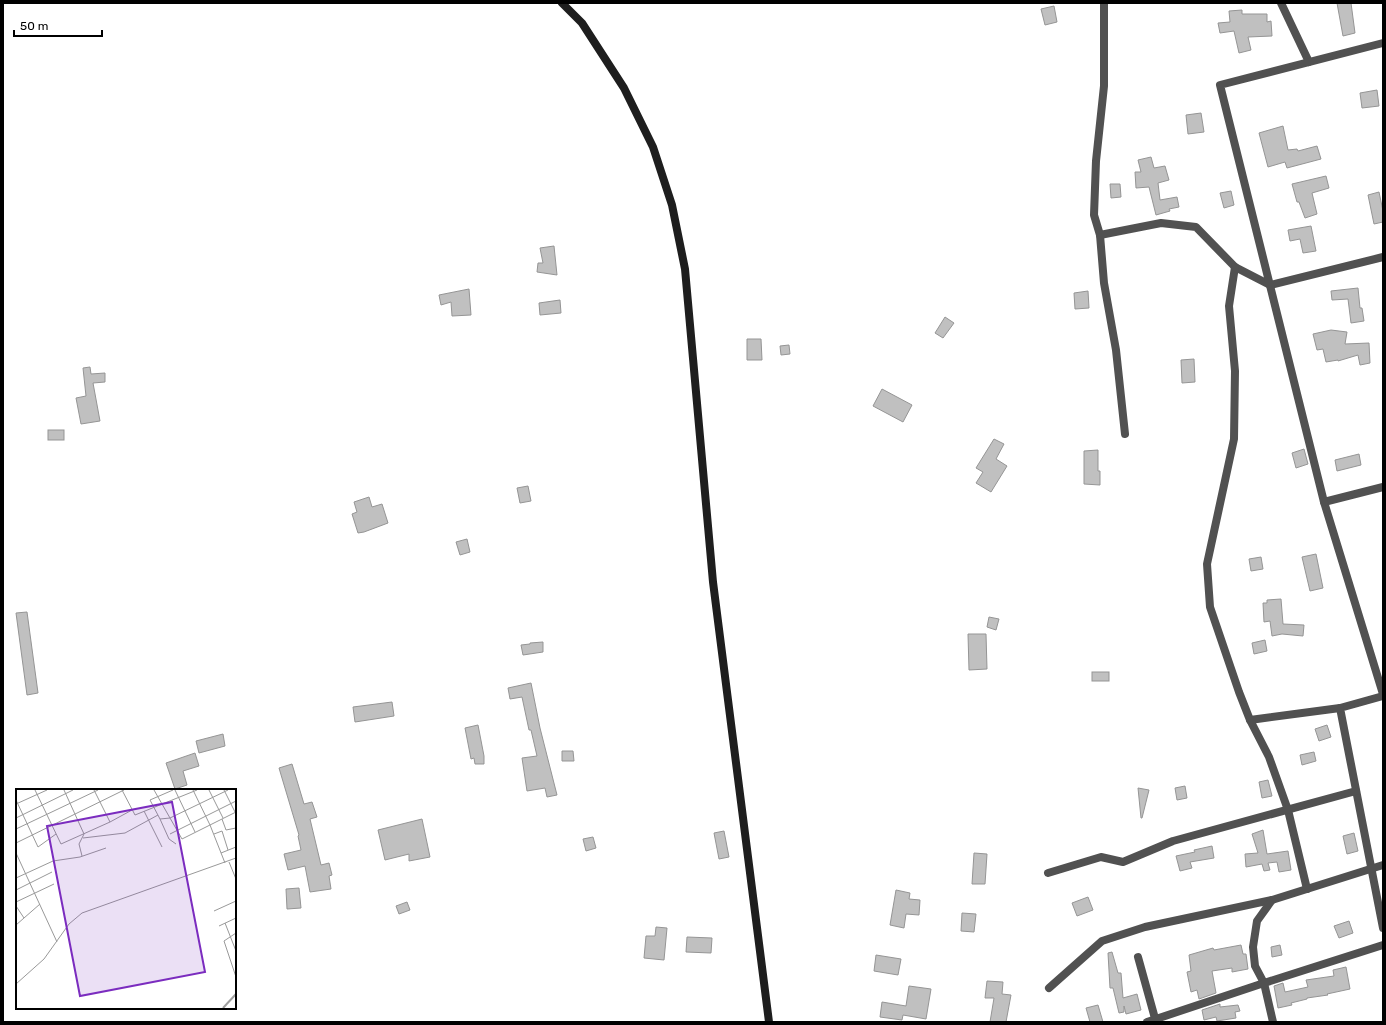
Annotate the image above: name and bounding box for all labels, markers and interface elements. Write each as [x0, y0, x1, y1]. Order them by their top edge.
scale bar [14, 12, 102, 38]
text: 50 m [20, 19, 48, 33]
inset map [16, 789, 236, 1009]

